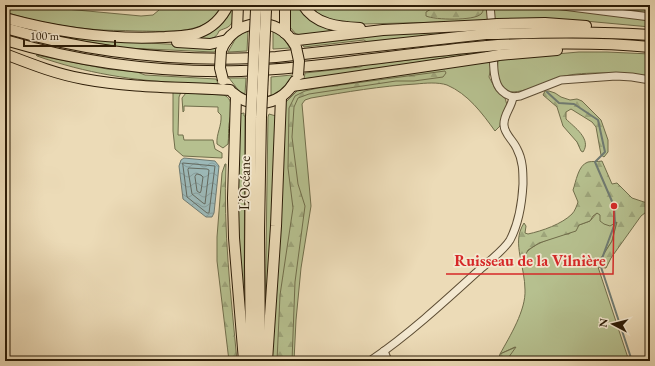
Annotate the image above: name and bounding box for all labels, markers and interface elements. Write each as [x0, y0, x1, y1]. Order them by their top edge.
scale bar [24, 22, 115, 48]
text: 100 m [30, 28, 60, 44]
street label: L’Océane [234, 155, 254, 210]
callout: Ruisseau de la Vilnière [446, 246, 613, 274]
text: Ruisseau de la Vilnière [454, 250, 606, 271]
north arrow [593, 304, 633, 344]
text: N [596, 317, 611, 328]

